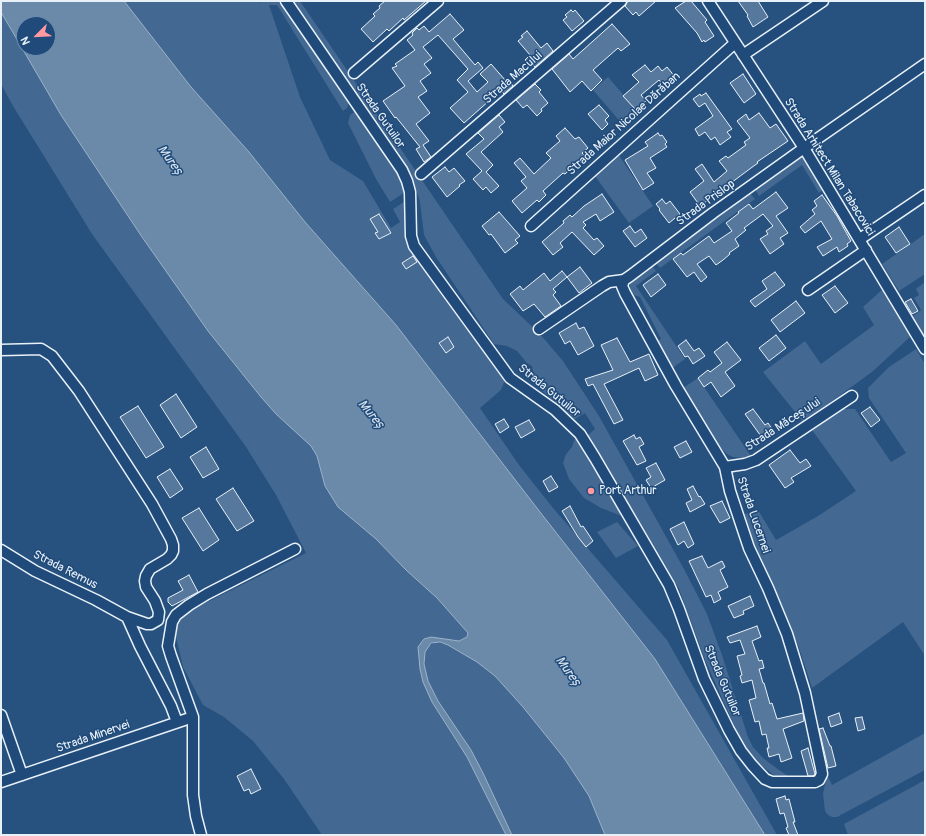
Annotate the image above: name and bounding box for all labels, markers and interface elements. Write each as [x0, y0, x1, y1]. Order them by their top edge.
north arrow [16, 16, 56, 56]
text: N [18, 35, 33, 47]
street label: Strada Macului [481, 49, 545, 107]
street label: Strada Maior Nicolae Dărăban [564, 69, 684, 179]
street label: Strada Gutuilor [352, 81, 408, 151]
street label: Strada Arhitect Milan Tabacovici [781, 96, 877, 238]
water label: Mureș [154, 142, 186, 180]
street label: Strada Prislop [674, 177, 738, 229]
street label: Strada Gutuilor [515, 361, 583, 421]
street label: Strada Măceșului [743, 395, 823, 455]
water label: Mureș [354, 397, 388, 433]
street label: Strada Lucernei [733, 475, 773, 555]
place label: Port Arthur [599, 484, 657, 498]
marker: Port Arthur [586, 486, 596, 496]
street label: Strada Remus [30, 548, 100, 592]
street label: Strada Gutuilor [700, 643, 744, 719]
water label: Mureș [552, 653, 584, 691]
street label: Strada Minervei [54, 718, 132, 756]

